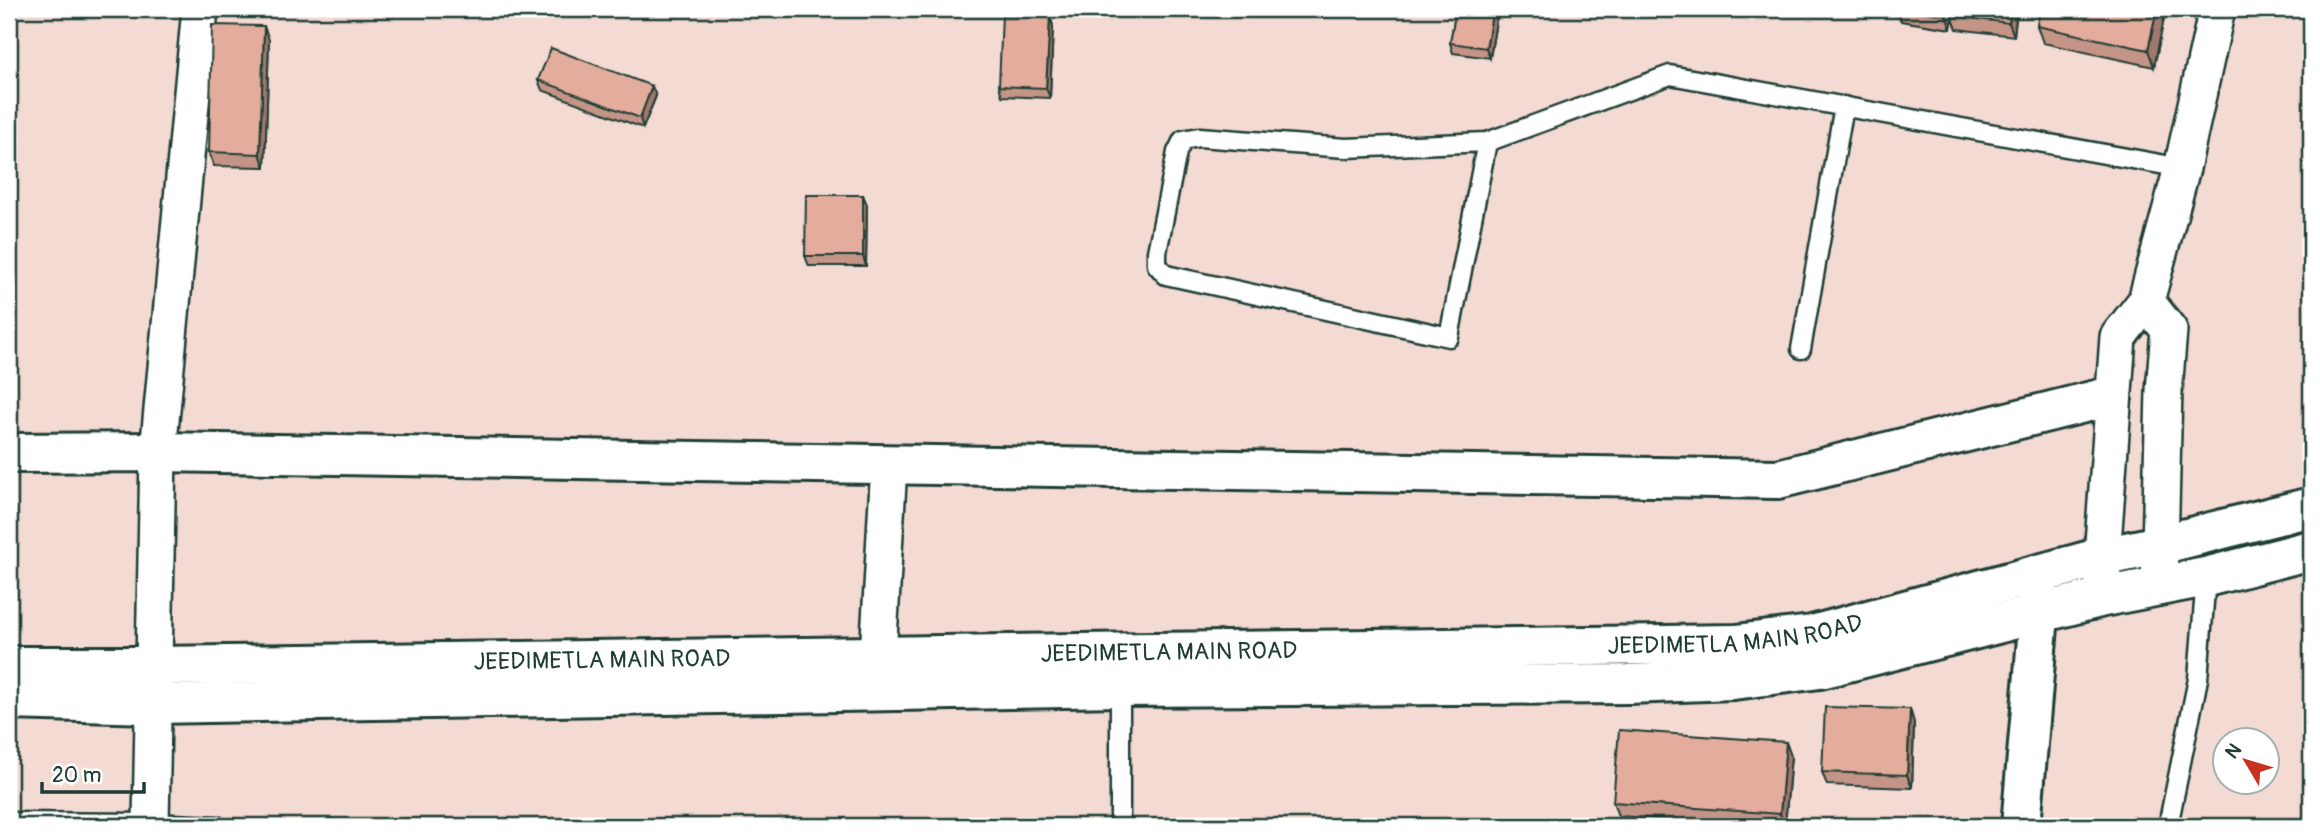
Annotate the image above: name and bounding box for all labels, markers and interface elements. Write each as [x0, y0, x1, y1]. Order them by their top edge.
street label: JEEDIMETLA MAIN ROAD [1607, 608, 1866, 661]
street label: JEEDIMETLA MAIN ROAD [1040, 636, 1297, 669]
street label: JEEDIMETLA MAIN ROAD [473, 644, 730, 677]
north arrow [2212, 726, 2282, 796]
text: N [2220, 739, 2247, 764]
scale bar [42, 751, 144, 795]
text: 20 m [52, 762, 101, 789]

